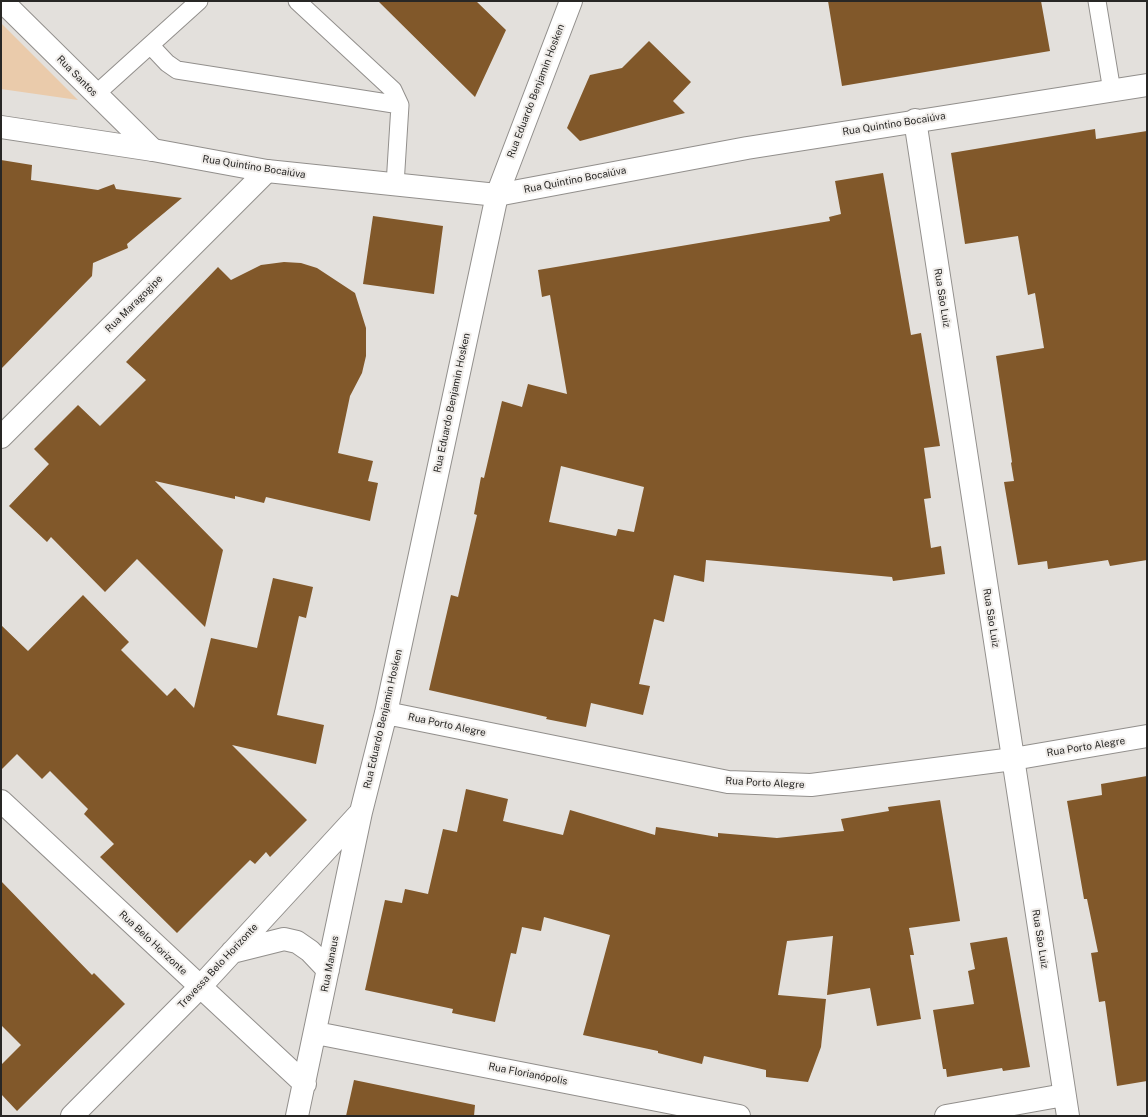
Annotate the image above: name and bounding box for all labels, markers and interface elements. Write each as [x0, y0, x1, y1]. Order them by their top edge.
street label: Rua Eduardo Benjamin Hosken [505, 22, 567, 160]
street label: Rua Santos [54, 53, 100, 99]
street label: Rua Quintino Bocaiúva [842, 110, 946, 138]
street label: Rua Quintino Bocaiúva [202, 153, 306, 181]
street label: Rua Quintino Bocaiúva [523, 164, 627, 196]
street label: Rua São Luiz [931, 268, 953, 328]
street label: Rua Maragogipe [103, 273, 165, 335]
street label: Rua Eduardo Benjamin Hosken [431, 332, 473, 474]
street label: Rua São Luiz [980, 588, 1002, 648]
street label: Rua Eduardo Benjamin Hosken [361, 648, 405, 790]
street label: Rua Porto Alegre [407, 711, 487, 739]
street label: Rua Porto Alegre [1046, 735, 1126, 759]
street label: Rua Porto Alegre [725, 775, 805, 791]
street label: Rua Belo Horizonte [116, 908, 190, 978]
street label: Rua São Luiz [1029, 909, 1051, 969]
street label: Travessa Belo Horizonte [176, 921, 260, 1011]
street label: Rua Manaus [319, 935, 341, 993]
street label: Rua Florianópolis [487, 1060, 569, 1088]

